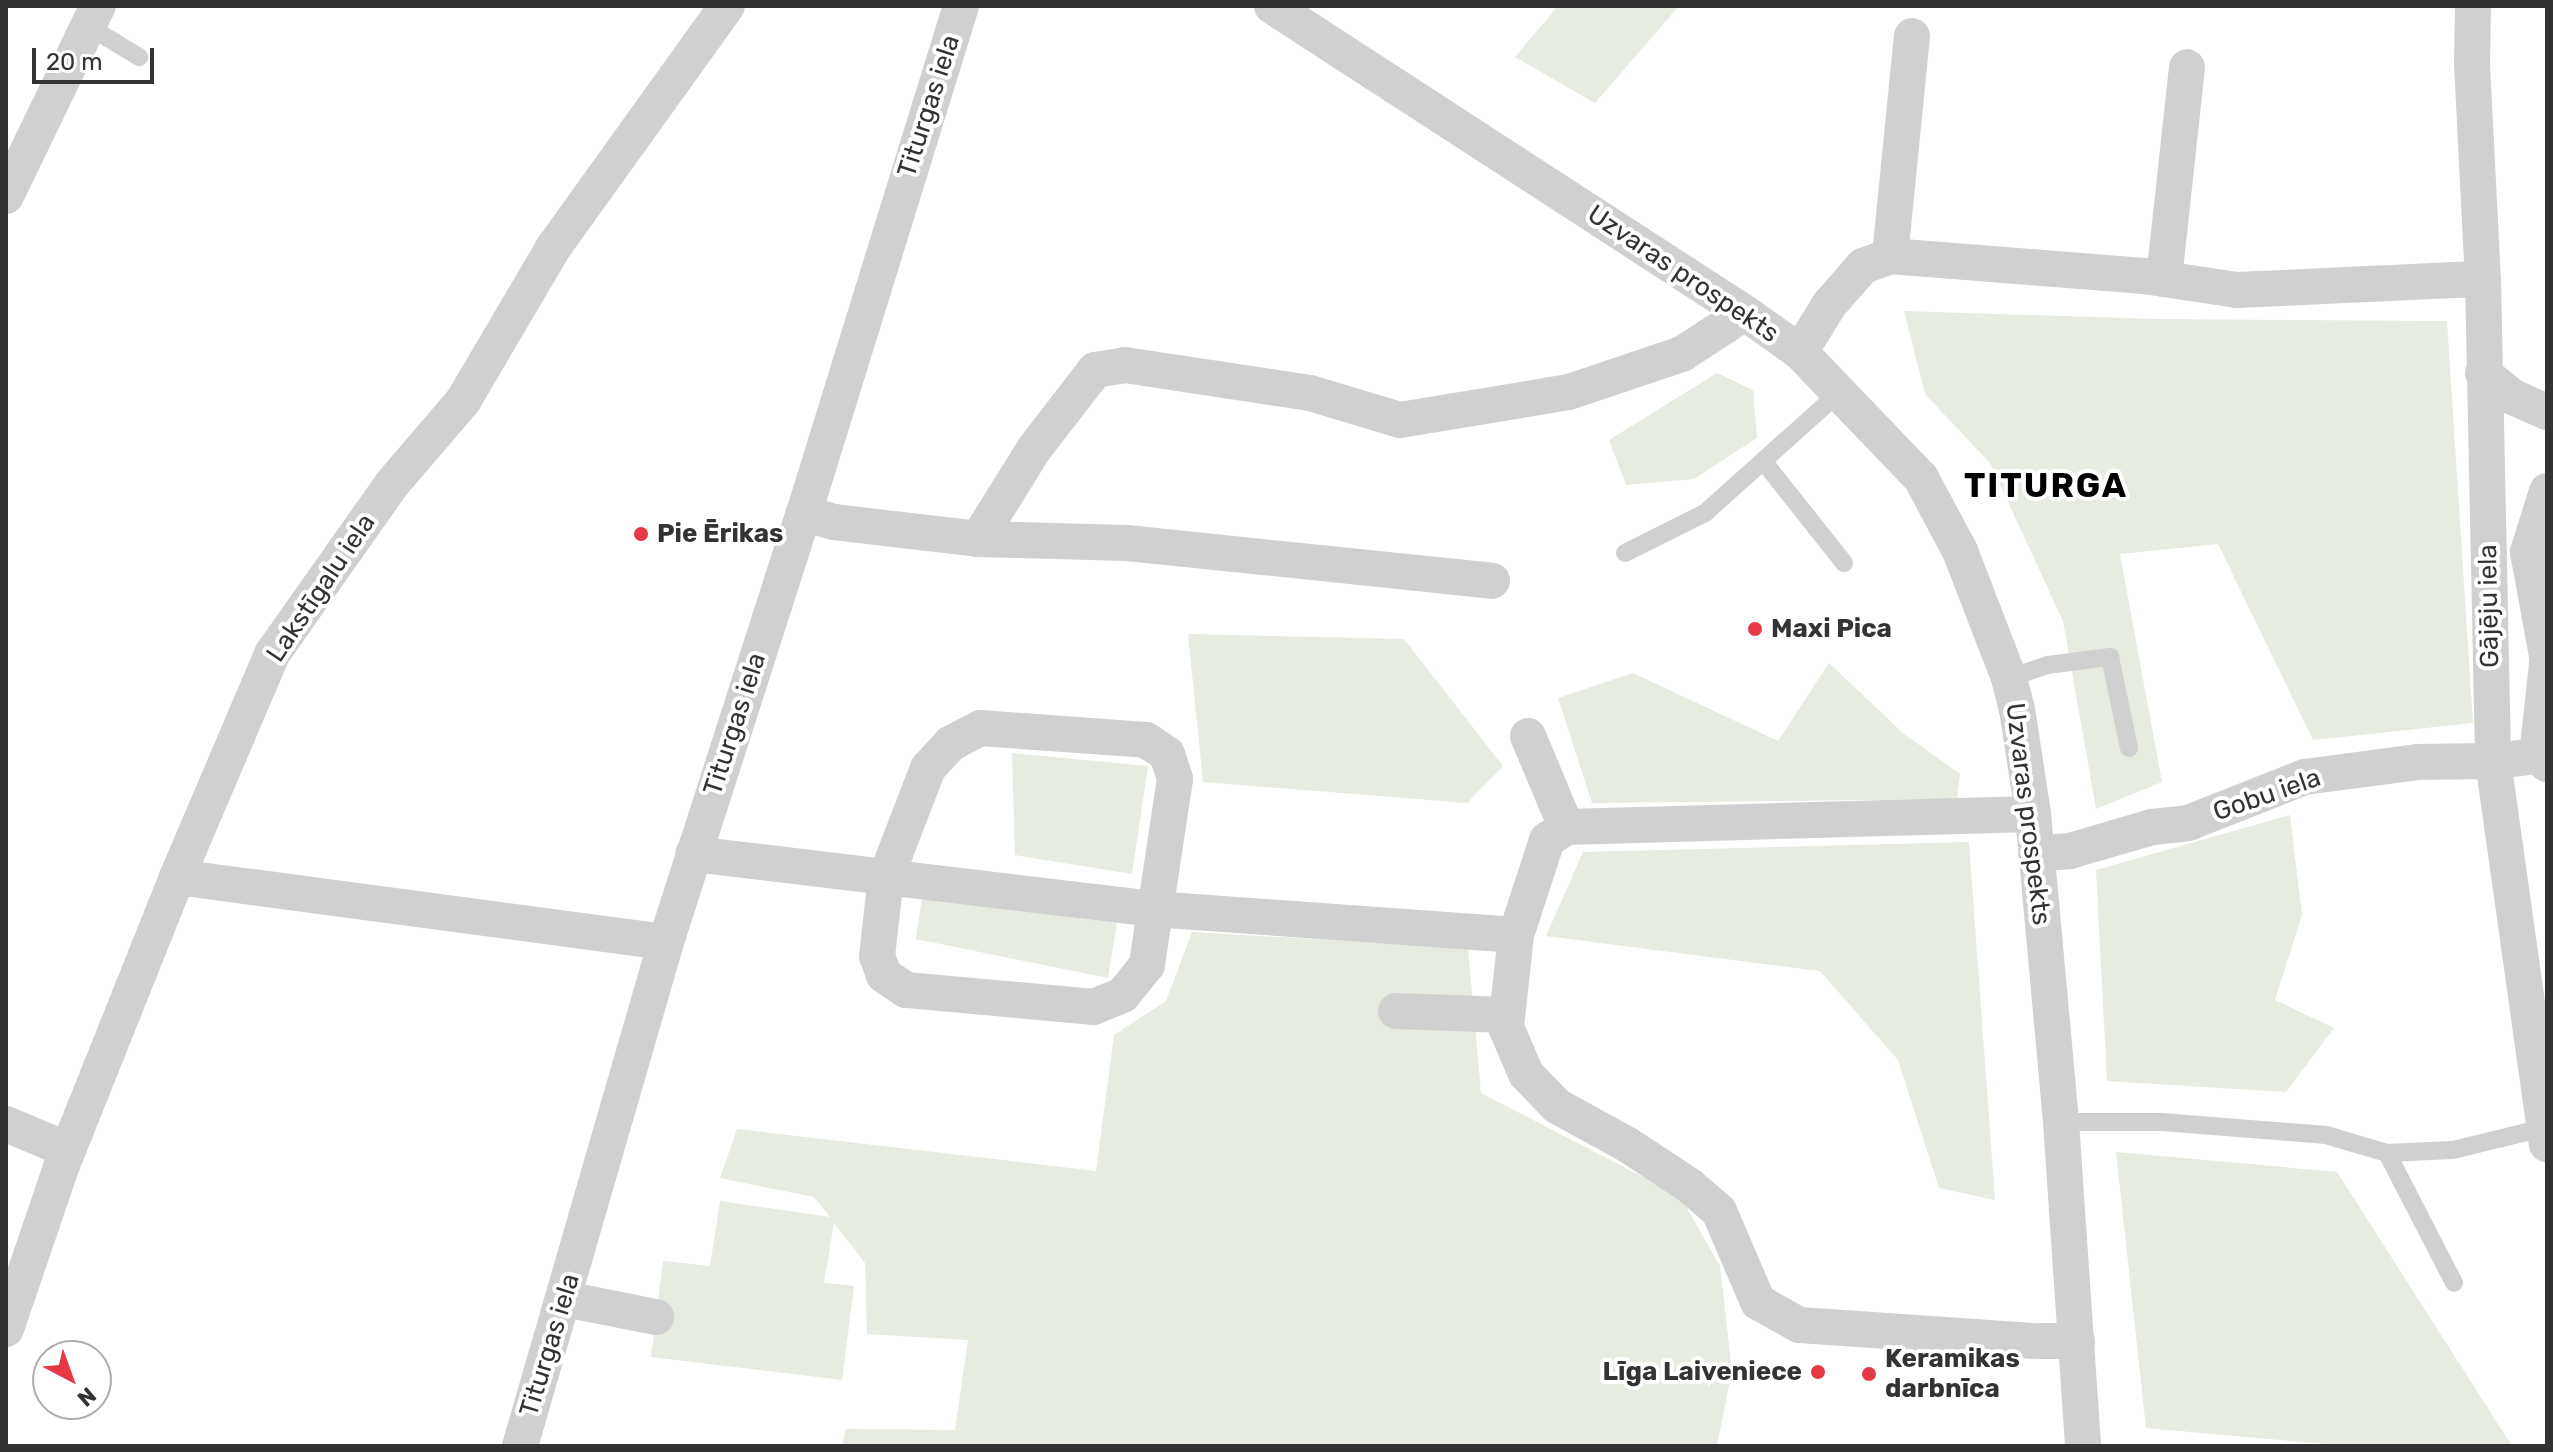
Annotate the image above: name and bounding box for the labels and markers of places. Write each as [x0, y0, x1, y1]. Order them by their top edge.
place label: Pie Ērikas [657, 518, 783, 550]
marker: Pie Ērikas [632, 525, 650, 543]
place label: Maxi Pica [1771, 613, 1892, 645]
marker: Maxi Pica [1746, 620, 1764, 638]
place label: Keramikas darbnīca [1885, 1343, 2020, 1404]
place label: Līga Laiveniece [1603, 1356, 1802, 1388]
marker: Līga Laiveniece [1809, 1363, 1827, 1381]
marker: Keramikas darbnīca [1860, 1365, 1878, 1383]

